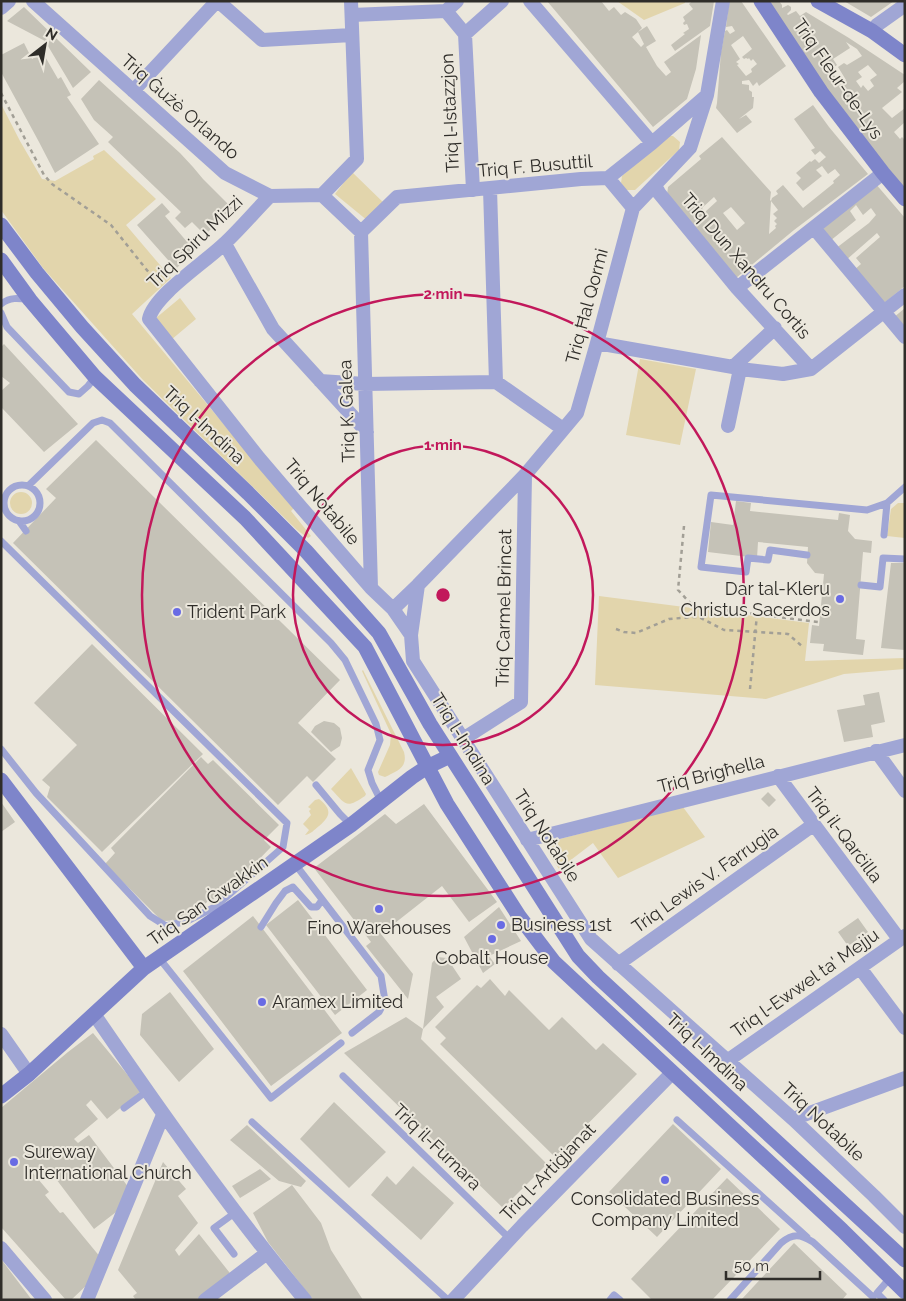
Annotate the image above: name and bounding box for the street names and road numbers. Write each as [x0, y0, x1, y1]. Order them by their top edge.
street label: Triq Fleur-de-Lys [789, 15, 888, 143]
street label: Triq Ġużè Orlando [117, 50, 244, 164]
street label: Triq l-Istazzjon [436, 53, 463, 173]
street label: Triq F. Busuttil [477, 150, 593, 181]
street label: Triq Dun Xandru Cortis [677, 189, 816, 343]
street label: Triq Spiru Mizzi [143, 191, 247, 292]
street label: Triq Ħal Qormi [561, 246, 612, 366]
street label: Triq K. Galea [334, 359, 359, 463]
street label: Triq l-Imdina [159, 382, 250, 468]
street label: Triq Notabile [280, 454, 365, 549]
street label: Triq Carmel Brincat [492, 529, 515, 687]
street label: Triq l-Imdina [427, 689, 500, 788]
street label: Triq Brigħella [655, 750, 766, 797]
street label: Triq il-Qarċilla [802, 783, 887, 887]
street label: Triq Notabile [510, 786, 585, 886]
street label: Triq Lewis V. Farrugia [628, 820, 782, 937]
street label: Triq San Ġwakkin [144, 851, 272, 950]
street label: Triq l-Ewwel ta' Mejju [727, 924, 883, 1041]
street label: Triq l-Imdina [662, 1009, 753, 1095]
street label: Triq Notabile [777, 1078, 870, 1166]
street label: Triq il-Furnara [389, 1099, 486, 1194]
street label: Triq l-Artiġjanat [496, 1118, 599, 1225]

